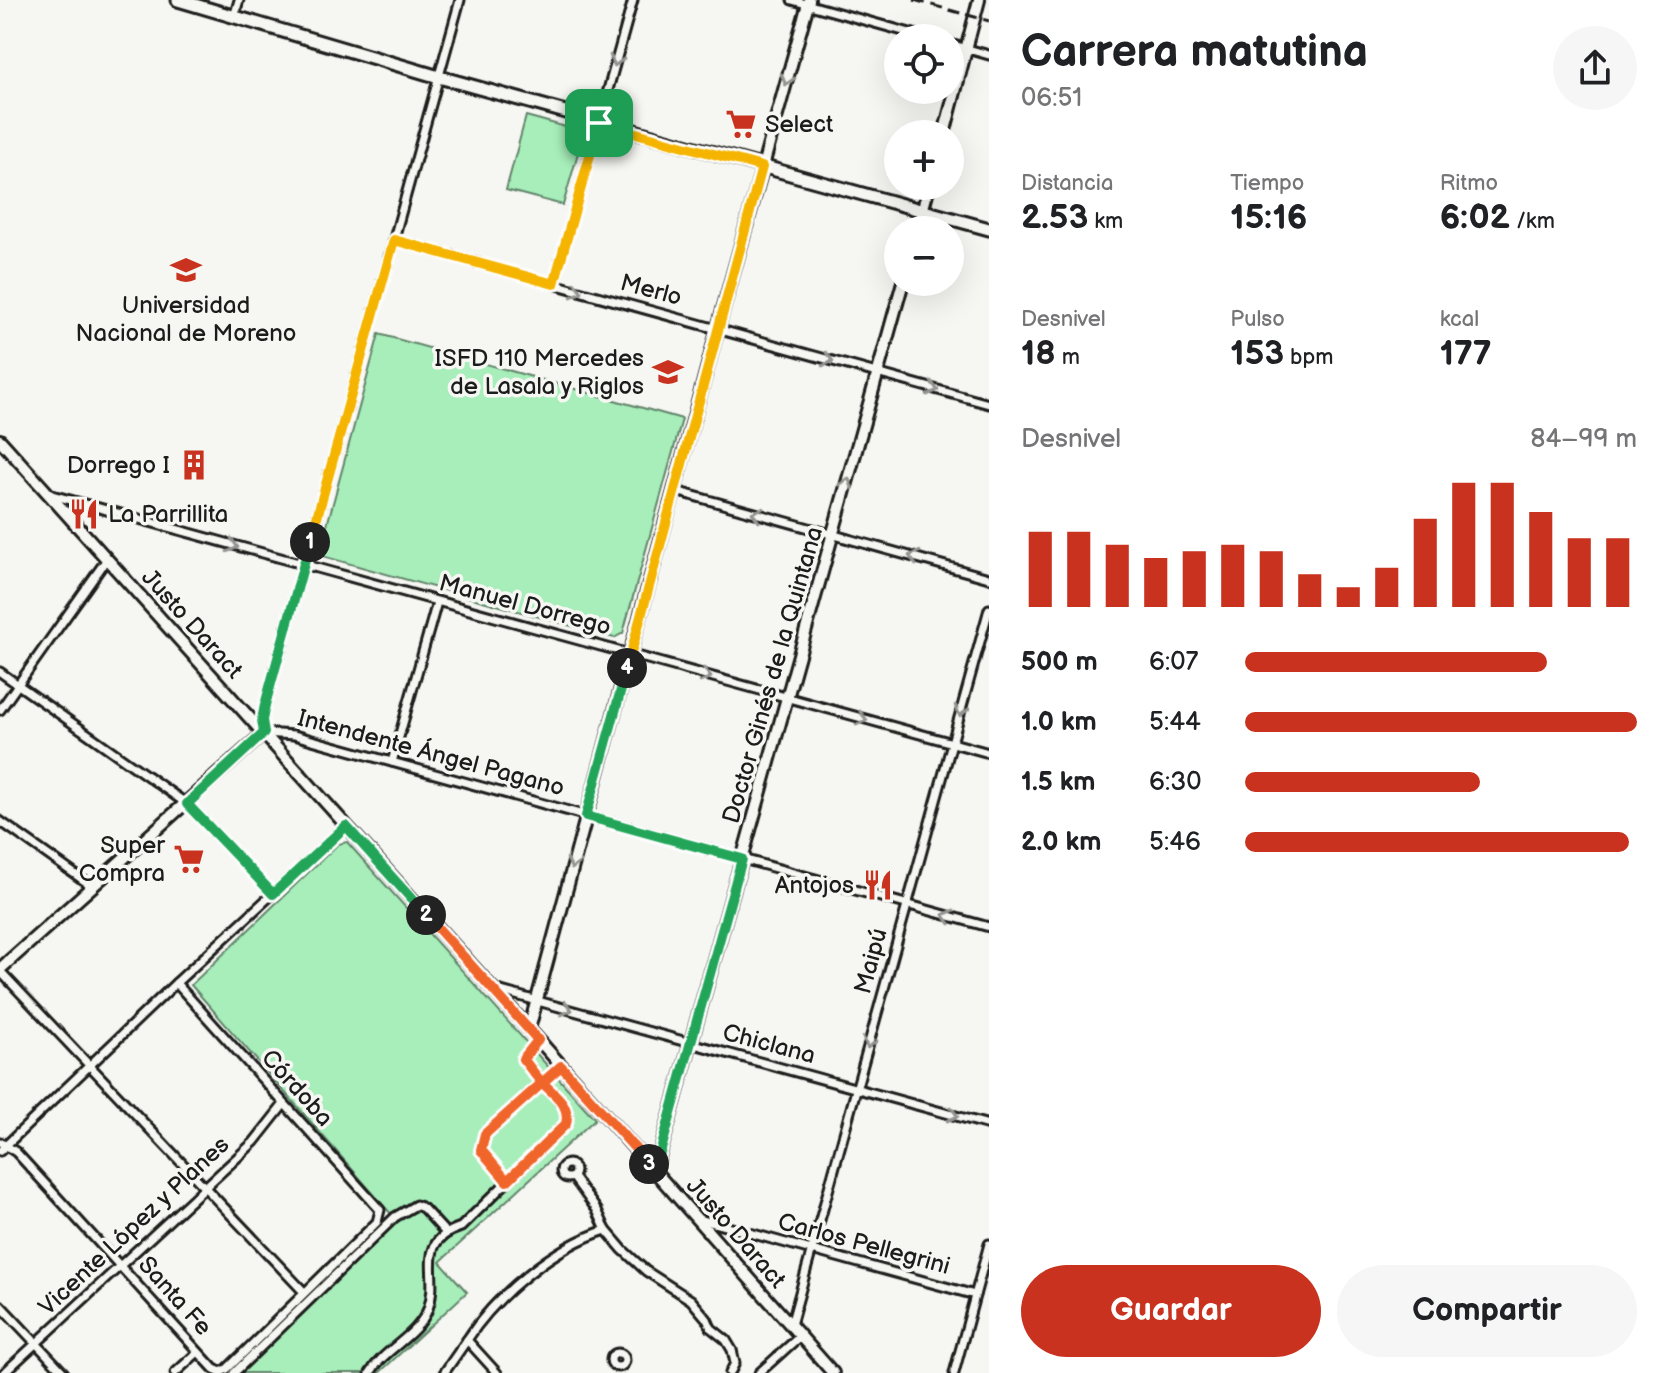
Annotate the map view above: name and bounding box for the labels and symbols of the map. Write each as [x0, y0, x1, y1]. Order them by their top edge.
one-way arrow [609, 54, 625, 68]
one-way arrow [780, 72, 796, 86]
pin [565, 89, 633, 157]
supermarket icon: Select [724, 107, 758, 141]
place label: Select [765, 110, 834, 139]
school or university icon: Universidad Nacional de Moreno [169, 253, 203, 287]
street label: Merlo [617, 268, 685, 312]
one-way arrow [570, 281, 584, 298]
place label: Universidad Nacional de Moreno [76, 291, 297, 348]
place label: ISFD 110 Mercedes de Lasala y Riglos [435, 344, 644, 401]
one-way arrow [820, 350, 834, 367]
school or university icon: ISFD 110 Mercedes de Lasala y Riglos [651, 355, 685, 389]
one-way arrow [926, 380, 940, 396]
building icon: Dorrego I [177, 448, 211, 482]
place label: Dorrego I [67, 451, 170, 480]
one-way arrow [838, 476, 854, 490]
restaurant icon: La Parrillita [67, 497, 101, 531]
place label: La Parrillita [108, 500, 228, 529]
one-way arrow [751, 507, 765, 523]
pin: 1 [290, 522, 330, 562]
street label: Doctor Ginés de la Quintana [717, 523, 829, 827]
one-way arrow [225, 537, 239, 553]
one-way arrow [907, 550, 921, 567]
street label: Justo Daract [135, 563, 249, 685]
street label: Manuel Dorrego [436, 568, 614, 642]
pin: 4 [607, 648, 647, 688]
one-way arrow [699, 666, 713, 683]
street label: Intendente Ángel Pagano [294, 702, 568, 803]
one-way arrow [953, 704, 970, 718]
one-way arrow [855, 709, 869, 726]
place label: Super Compra [79, 831, 165, 888]
supermarket icon: Super Compra [172, 842, 206, 876]
one-way arrow [566, 857, 583, 871]
restaurant icon: Antojos [861, 868, 895, 902]
place label: Antojos [775, 871, 854, 900]
pin: 2 [406, 895, 446, 935]
one-way arrow [941, 909, 955, 925]
street label: Maipú [848, 925, 894, 997]
one-way arrow [560, 1000, 574, 1017]
street label: Chiclana [720, 1018, 818, 1070]
one-way arrow [862, 1035, 878, 1049]
street label: Córdoba [255, 1044, 339, 1132]
one-way arrow [945, 1106, 959, 1123]
street label: Vicente López y Planes [33, 1130, 235, 1322]
pin: 3 [629, 1144, 669, 1184]
street label: Justo Daract [680, 1172, 792, 1295]
street label: Carlos Pellegrini [775, 1207, 953, 1281]
street label: Santa Fe [132, 1251, 218, 1341]

